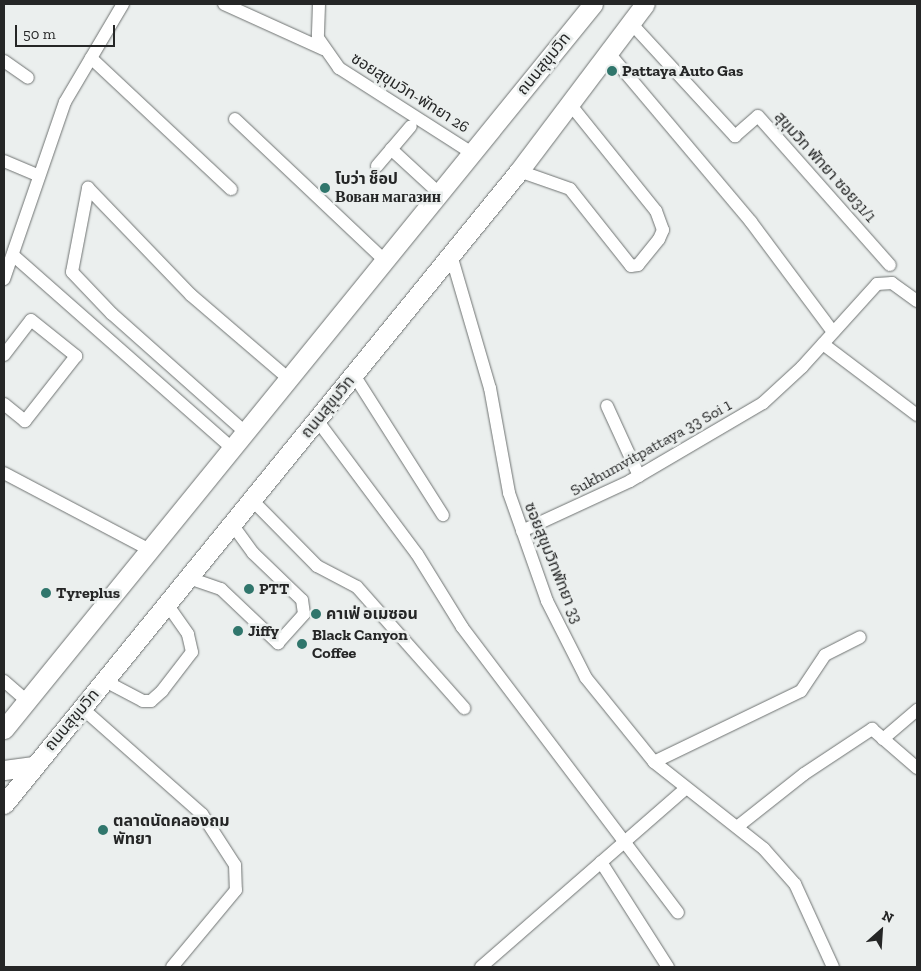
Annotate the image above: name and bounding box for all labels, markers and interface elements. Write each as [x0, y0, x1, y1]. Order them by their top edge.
scale bar [18, 15, 118, 47]
text: 50 m [23, 25, 56, 43]
street label: ถนนสุขุมวิท [513, 29, 575, 99]
street label: ซอยสุขุมวิท-พัทยา 26 [347, 49, 473, 137]
place label: Pattaya Auto Gas [622, 61, 744, 81]
marker: Pattaya Auto Gas [606, 65, 618, 77]
street label: สุขุมวิท พัทยา ซอย31/1 [770, 108, 880, 226]
place label: โบว่า ช็อป Вован магазин [335, 169, 441, 207]
marker: โบว่า ช็อป Вован магазин [319, 182, 331, 194]
street label: ถนนสุขุมวิท [297, 372, 359, 442]
street label: Sukhumvitpattaya 33 Soi 1 [567, 396, 735, 500]
street label: ซอยสุขุมวิทพัทยา 33 [520, 500, 586, 626]
place label: PTT [259, 579, 289, 599]
place label: Tyreplus [56, 583, 120, 603]
marker: PTT [243, 583, 255, 595]
marker: Tyreplus [40, 587, 52, 599]
place label: คาเฟ่ อเมซอน [326, 604, 418, 624]
marker: คาเฟ่ อเมซอน [310, 608, 322, 620]
place label: Jiffy [248, 621, 279, 641]
marker: Jiffy [232, 625, 244, 637]
place label: Black Canyon Coffee [312, 625, 408, 663]
marker: Black Canyon Coffee [296, 638, 308, 650]
street label: ถนนสุขุมวิท [41, 685, 103, 755]
place label: ตลาดนัดคลองถม พัทยา [113, 811, 230, 849]
marker: ตลาดนัดคลองถม พัทยา [97, 824, 109, 836]
north arrow [856, 906, 906, 956]
text: N [879, 907, 896, 927]

